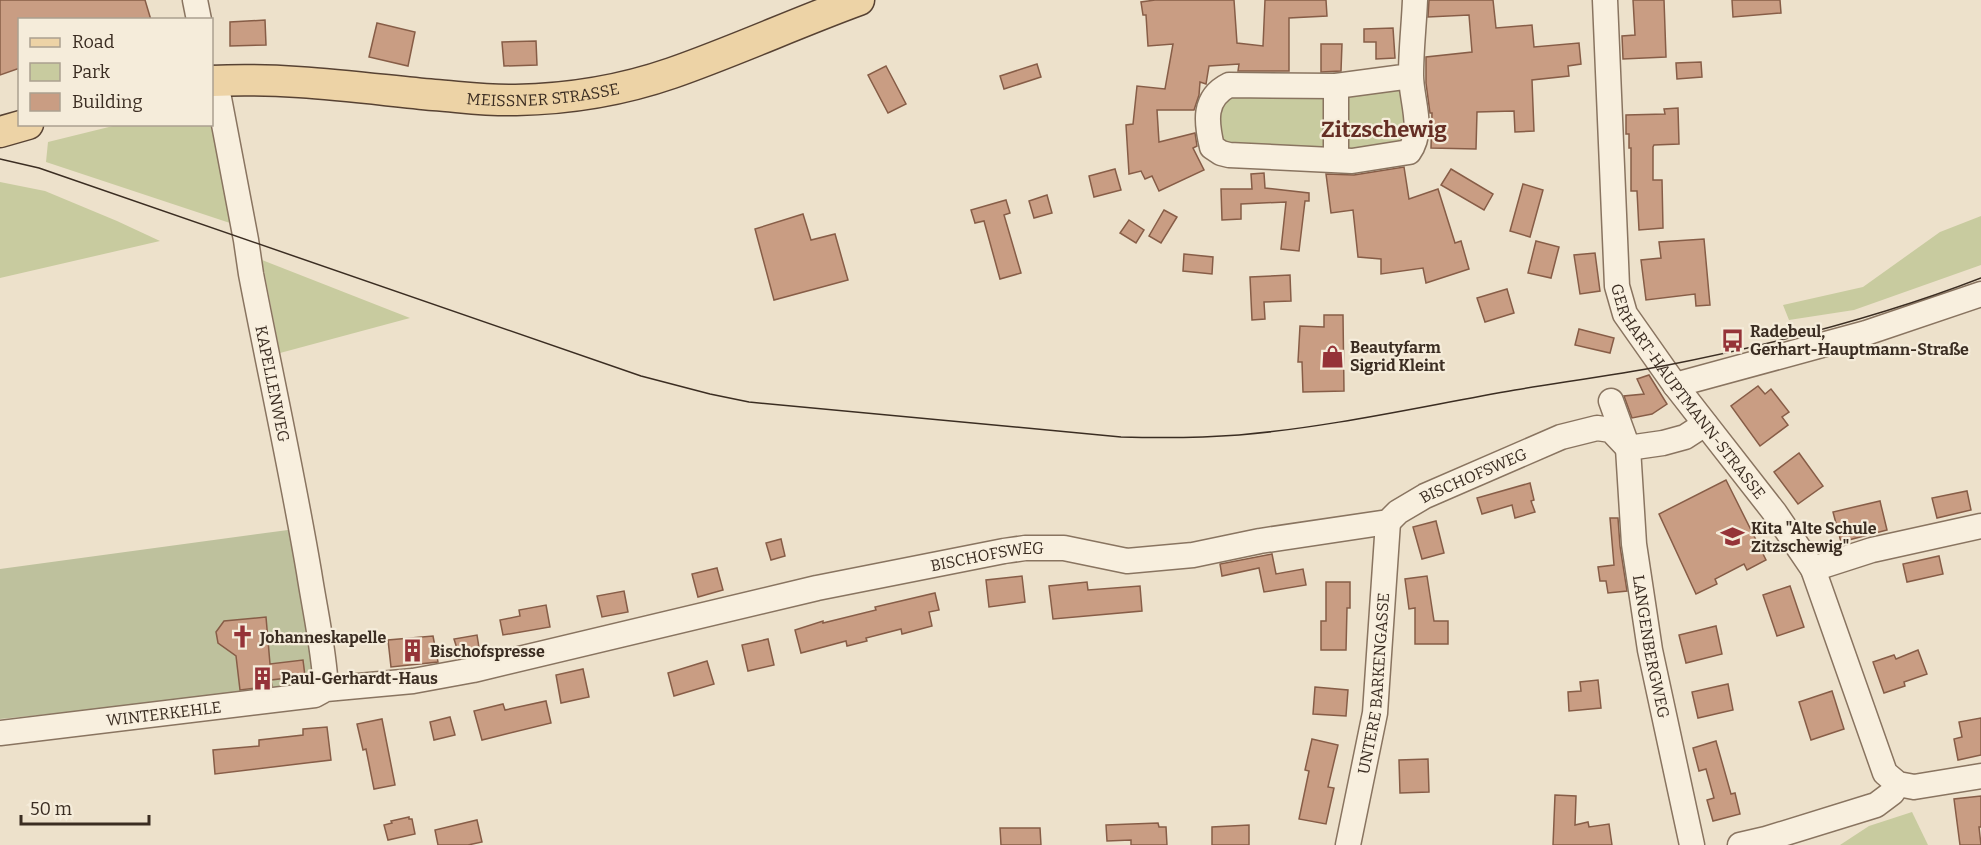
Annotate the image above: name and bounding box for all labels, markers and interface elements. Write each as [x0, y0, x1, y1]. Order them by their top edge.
legend [18, 18, 213, 126]
text: Road [72, 31, 115, 53]
text: Park [72, 61, 111, 83]
street label: MEISSNER STRASSE [466, 79, 621, 110]
text: Building [72, 91, 143, 113]
district label: Zitzschewig [1321, 116, 1447, 143]
street label: GERHART-HAUPTMANN-STRASSE [1607, 281, 1770, 502]
place label: Radebeul, Gerhart-Hauptmann-Straße [1750, 322, 1969, 359]
street label: KAPELLENWEG [252, 324, 294, 444]
bus stop icon: Radebeul, Gerhart-Hauptmann-Straße [1719, 327, 1745, 353]
place label: Beautyfarm Sigrid Kleint [1350, 338, 1446, 375]
shop icon: Beautyfarm Sigrid Kleint [1319, 343, 1345, 369]
street label: BISCHOFSWEG [1416, 444, 1530, 507]
place label: Kita "Alte Schule Zitzschewig" [1751, 519, 1877, 556]
school or university icon: Kita "Alte Schule Zitzschewig" [1720, 524, 1746, 550]
street label: BISCHOFSWEG [929, 539, 1044, 575]
street label: LANGENBERGWEG [1629, 573, 1674, 720]
street label: UNTERE BARKENGASSE [1353, 592, 1393, 776]
church icon: Johanneskapelle [229, 624, 255, 650]
place label: Johanneskapelle [259, 628, 386, 647]
building icon: Bischofspresse [399, 638, 425, 664]
place label: Bischofspresse [430, 642, 545, 661]
building icon: Paul-Gerhardt-Haus [250, 665, 276, 691]
place label: Paul-Gerhardt-Haus [281, 669, 438, 688]
street label: WINTERKEHLE [105, 697, 222, 730]
scale bar [21, 788, 148, 826]
text: 50 m [30, 798, 72, 820]

